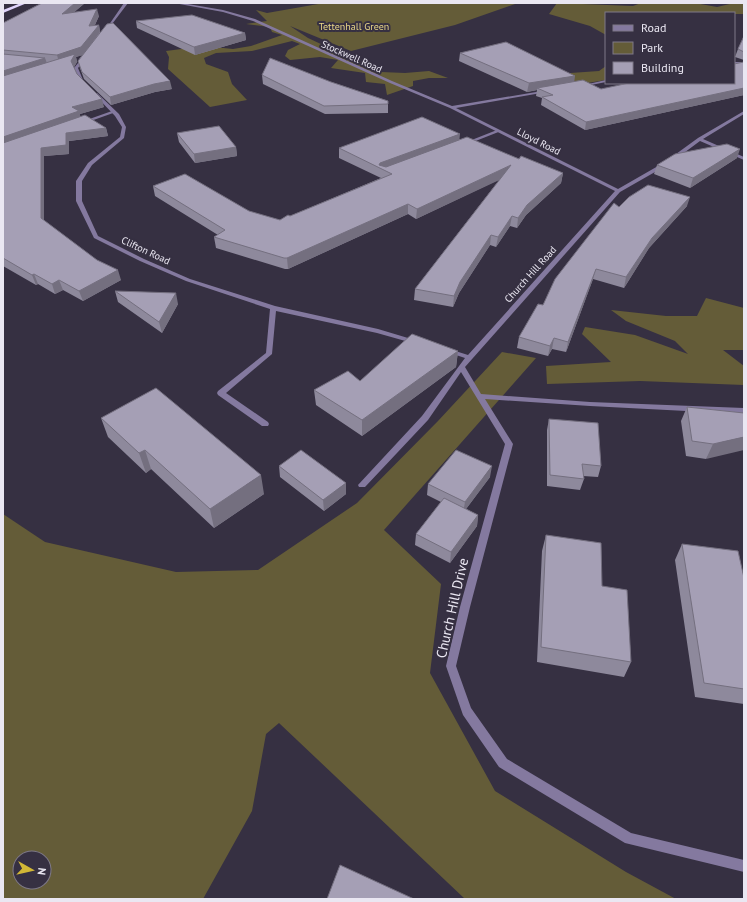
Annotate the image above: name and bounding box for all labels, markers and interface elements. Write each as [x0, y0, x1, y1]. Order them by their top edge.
legend [605, 12, 735, 84]
park label: Tettenhall Green [319, 20, 389, 33]
text: Road [641, 20, 666, 35]
street label: Stockwell Road [319, 37, 384, 76]
text: Park [641, 40, 663, 55]
text: Building [641, 60, 684, 75]
street label: Lloyd Road [515, 125, 563, 158]
street label: Clifton Road [119, 234, 172, 267]
street label: Church Hill Road [502, 243, 559, 305]
street label: Church Hill Drive [432, 556, 472, 660]
north arrow [12, 850, 52, 890]
text: N [34, 867, 49, 876]

